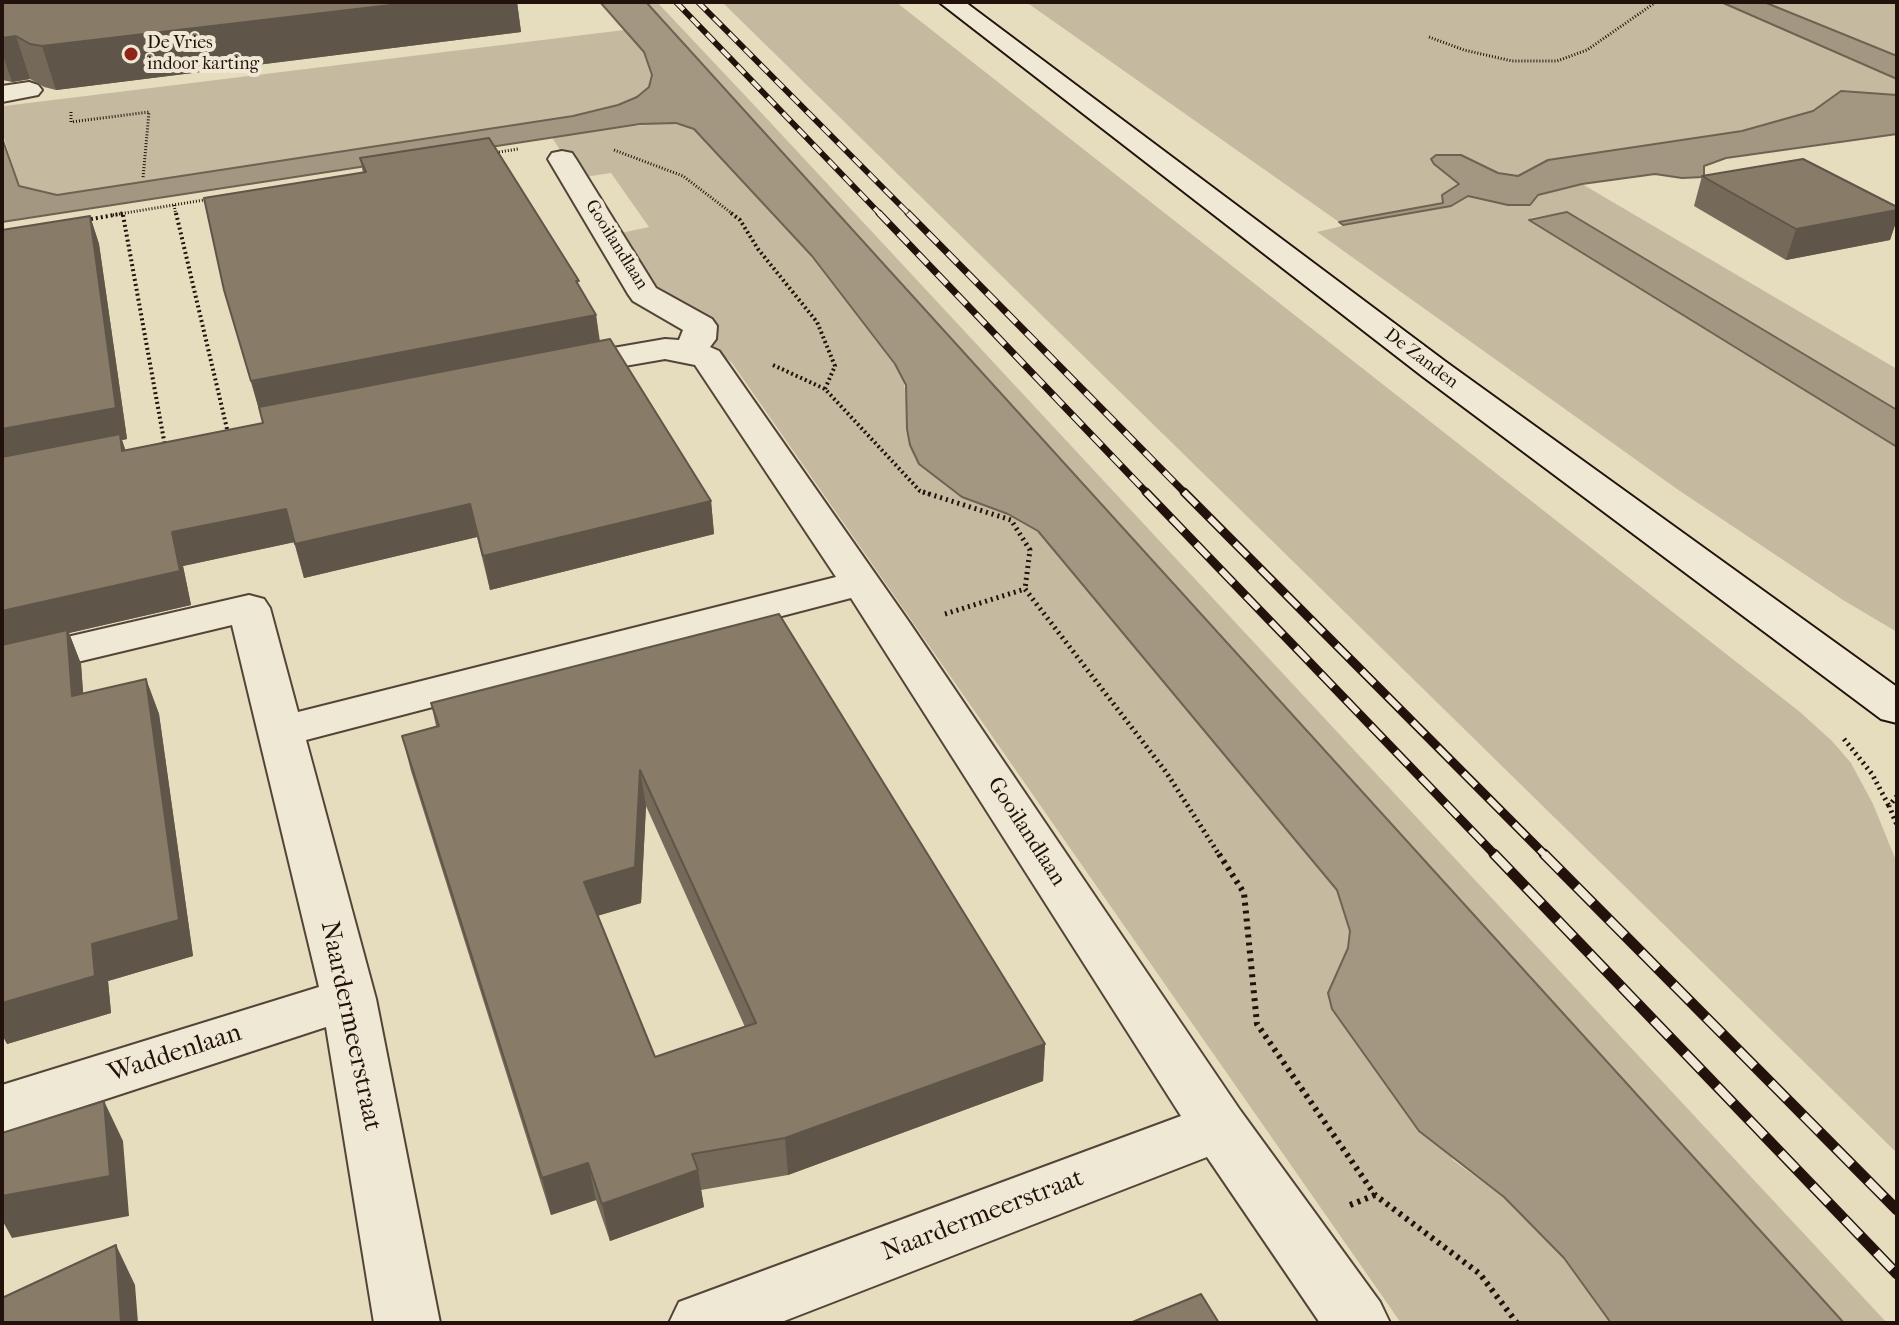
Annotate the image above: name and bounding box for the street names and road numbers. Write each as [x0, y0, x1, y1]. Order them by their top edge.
street label: Gooilandlaan [580, 196, 652, 294]
street label: De Zanden [1380, 324, 1462, 394]
street label: Gooilandlaan [981, 773, 1071, 891]
street label: Naardermeerstraat [313, 918, 387, 1134]
street label: Waddenlaan [104, 1018, 246, 1090]
street label: Naardermeerstraat [878, 1163, 1088, 1269]

